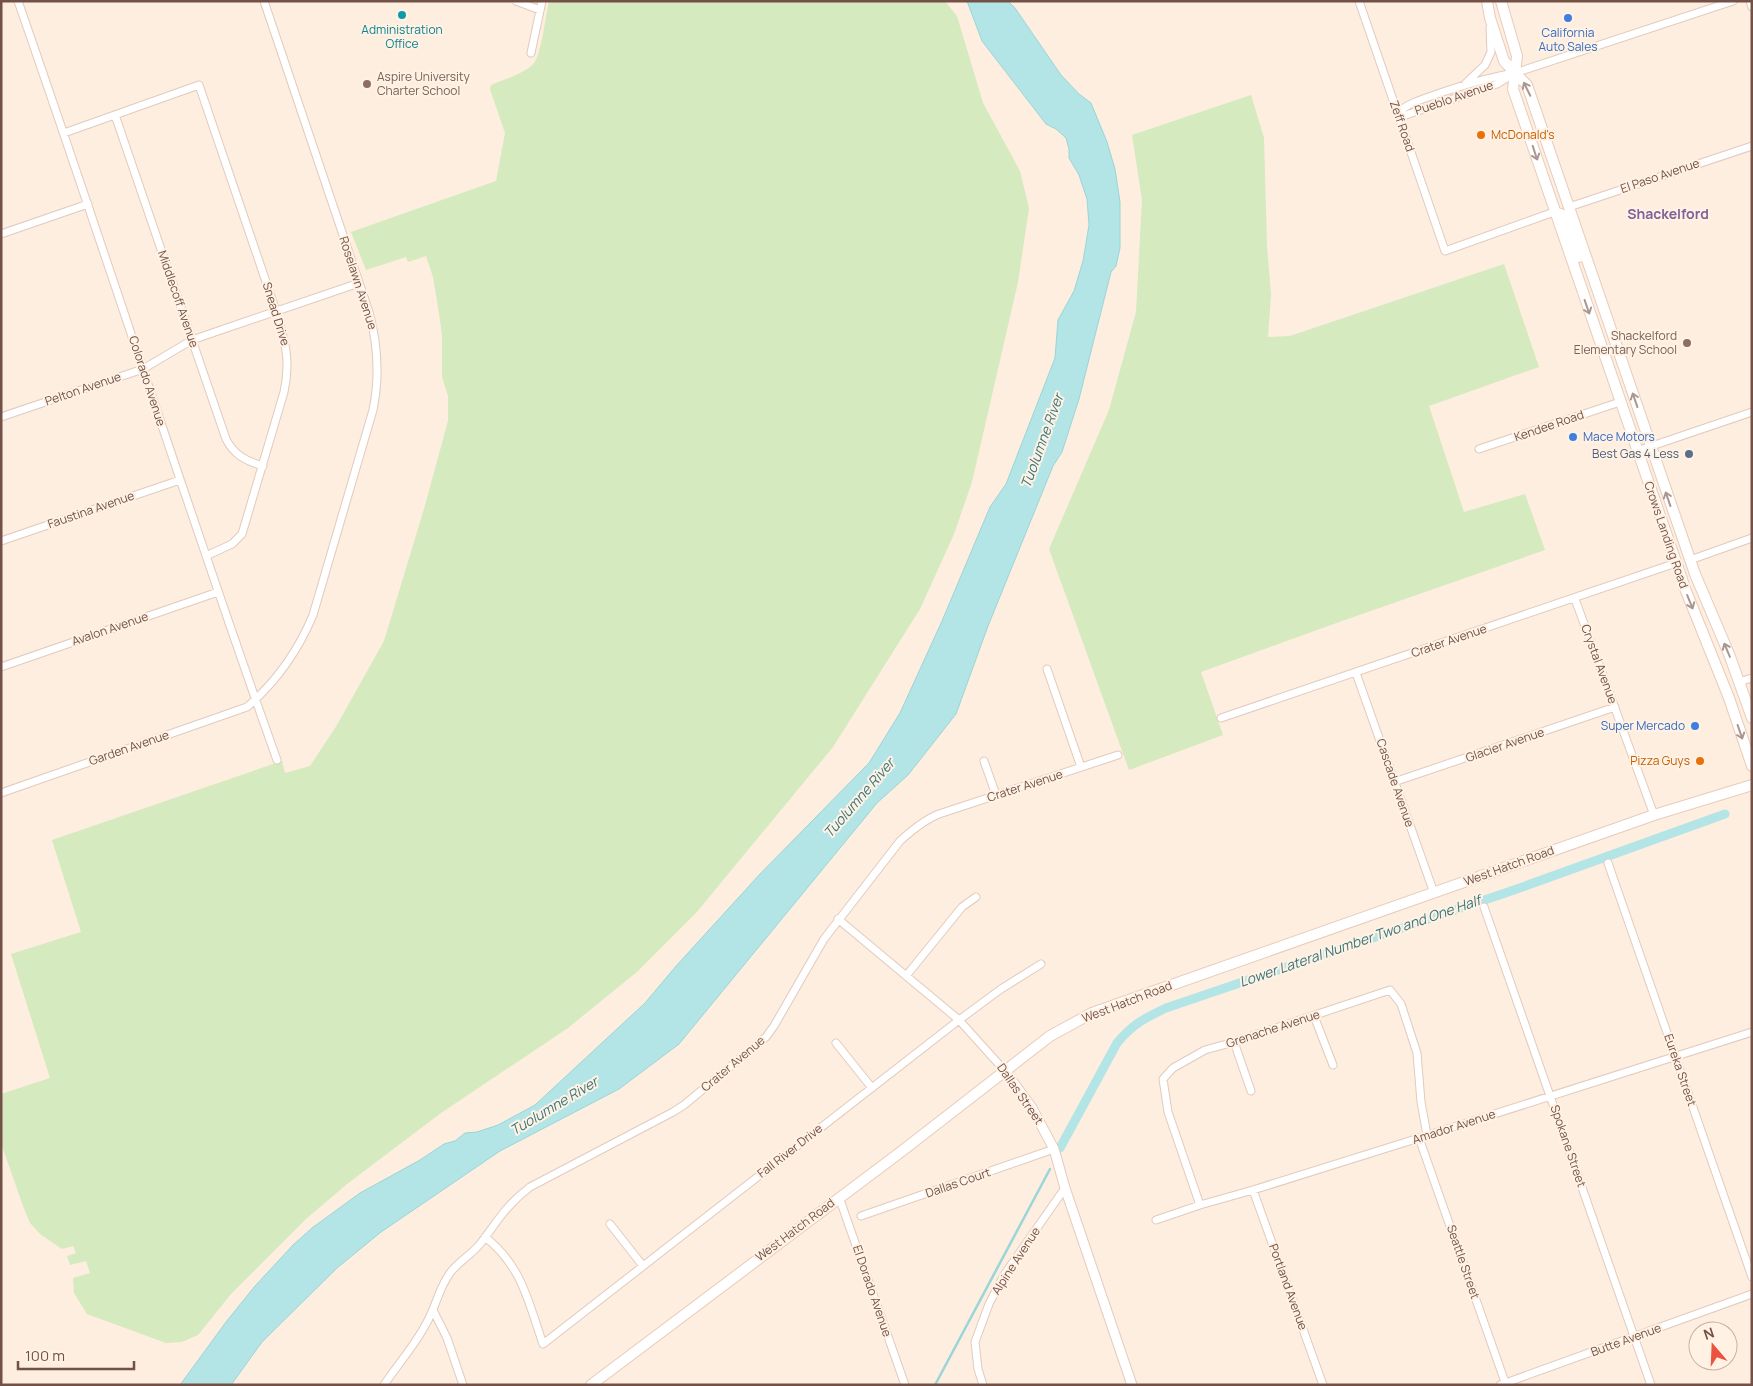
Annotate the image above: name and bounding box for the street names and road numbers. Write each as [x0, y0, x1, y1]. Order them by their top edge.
street label: Pueblo Avenue [1412, 76, 1495, 119]
street label: Zeff Road [1386, 98, 1419, 154]
street label: El Paso Avenue [1618, 154, 1702, 197]
street label: Roselawn Avenue [335, 234, 382, 332]
street label: Middlecoff Avenue [154, 248, 203, 350]
street label: Snead Drive [259, 280, 294, 348]
street label: Colorado Avenue [125, 334, 170, 428]
street label: Pelton Avenue [43, 368, 123, 409]
street label: Kendee Road [1512, 406, 1586, 445]
street label: Crows Landing Road [1640, 479, 1693, 591]
street label: Faustina Avenue [45, 487, 137, 532]
street label: Avalon Avenue [69, 607, 150, 650]
street label: Crater Avenue [1409, 620, 1489, 661]
street label: Crystal Avenue [1577, 622, 1622, 706]
street label: Glacier Avenue [1463, 723, 1546, 766]
street label: Garden Avenue [86, 726, 171, 769]
street label: Cascade Avenue [1372, 736, 1419, 829]
street label: Crater Avenue [985, 765, 1065, 806]
street label: West Hatch Road [1461, 841, 1556, 890]
street label: West Hatch Road [1079, 977, 1174, 1027]
street label: Grenache Avenue [1224, 1005, 1322, 1052]
street label: Eureka Street [1660, 1031, 1701, 1108]
street label: Crater Avenue [697, 1032, 768, 1095]
street label: Dallas Street [993, 1060, 1048, 1128]
street label: Spokane Street [1546, 1102, 1591, 1189]
street label: Amador Avenue [1410, 1105, 1498, 1148]
street label: Fall River Drive [754, 1120, 826, 1181]
street label: Dallas Court [923, 1163, 993, 1202]
street label: West Hatch Road [752, 1194, 838, 1265]
street label: Alpine Avenue [987, 1223, 1044, 1298]
street label: Seattle Street [1443, 1223, 1484, 1301]
street label: Portland Avenue [1265, 1241, 1312, 1332]
street label: El Dorado Avenue [849, 1243, 896, 1339]
street label: Butte Avenue [1588, 1319, 1663, 1360]

